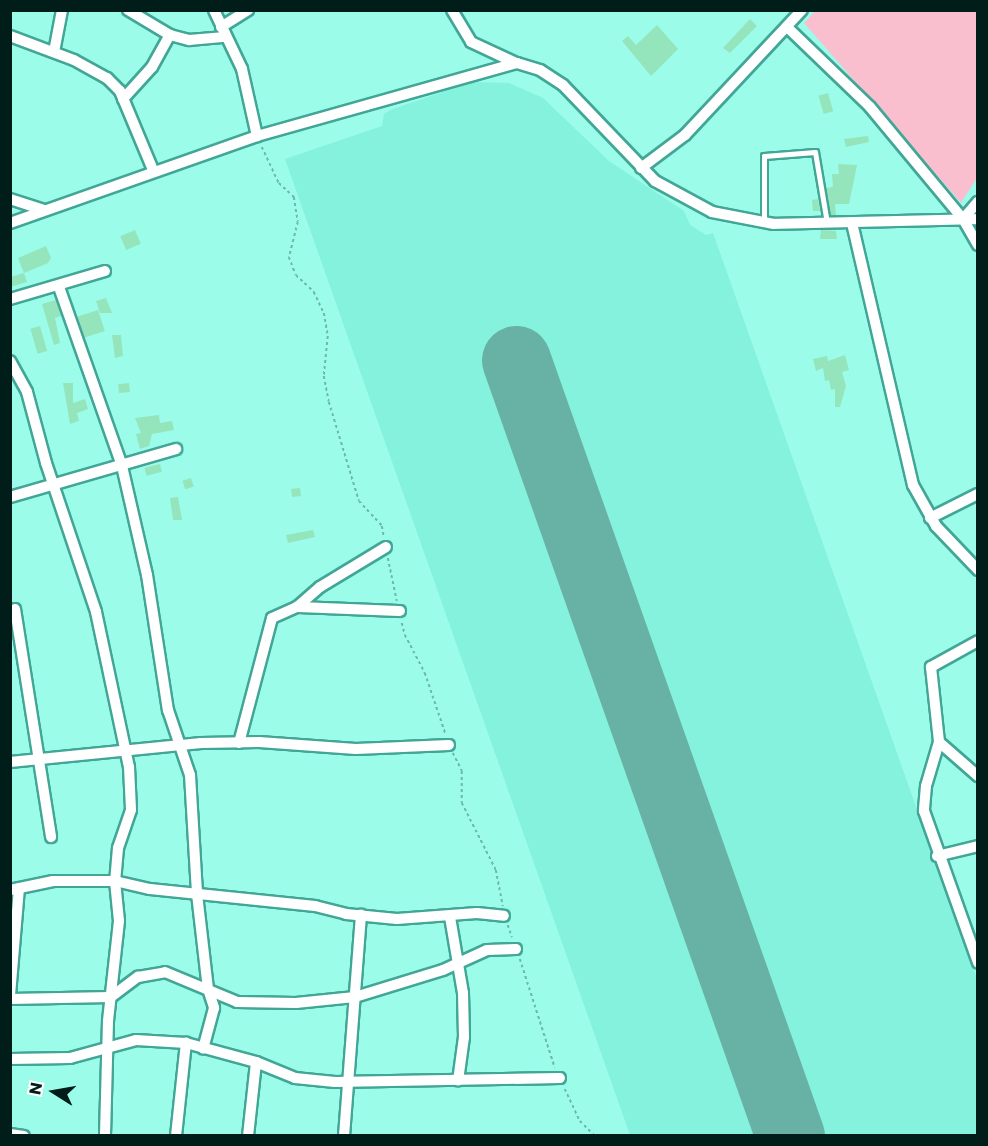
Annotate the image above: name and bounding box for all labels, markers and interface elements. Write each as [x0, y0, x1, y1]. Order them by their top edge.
north arrow [24, 1062, 84, 1122]
text: N [23, 1080, 48, 1097]

